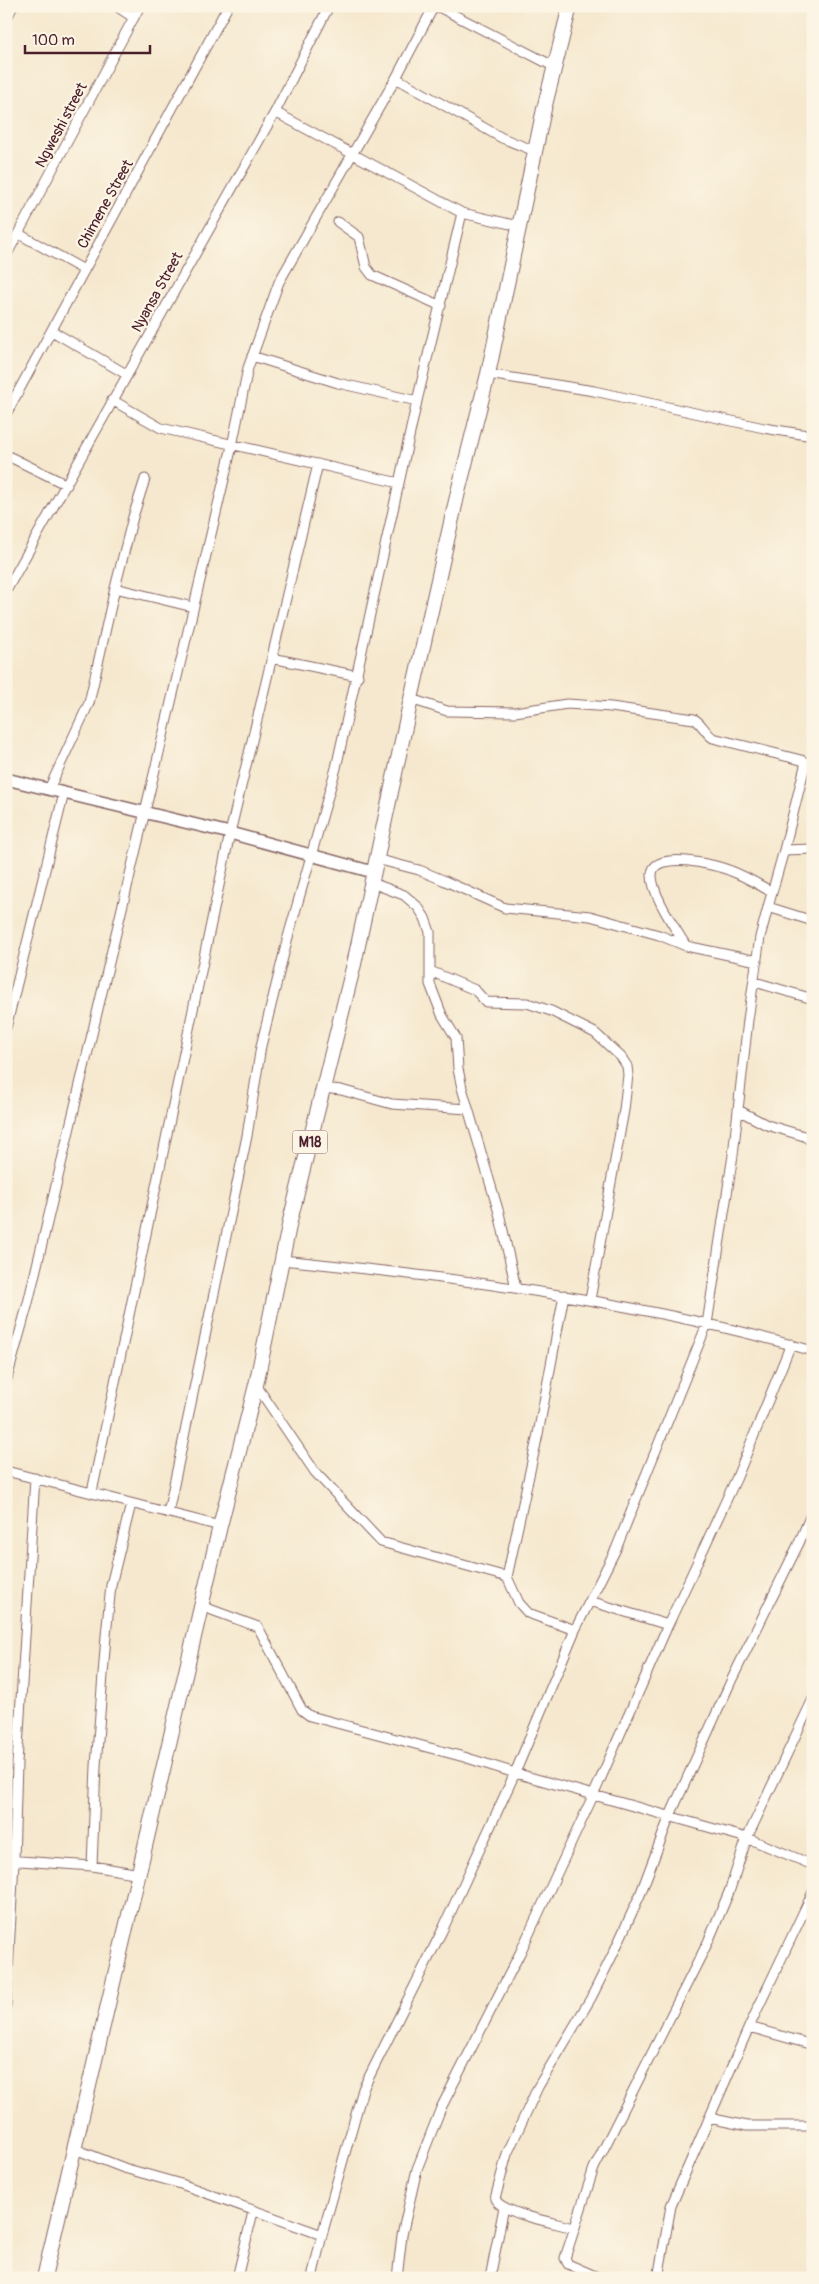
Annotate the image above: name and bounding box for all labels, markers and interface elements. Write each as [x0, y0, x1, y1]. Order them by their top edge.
scale bar [25, 22, 150, 54]
text: 100 m [32, 31, 75, 50]
street label: Ngweshi street [31, 79, 92, 171]
street label: Chimene Street [73, 156, 138, 252]
street label: Nyansa Street [128, 248, 188, 336]
road number: M18 [292, 1130, 328, 1154]

